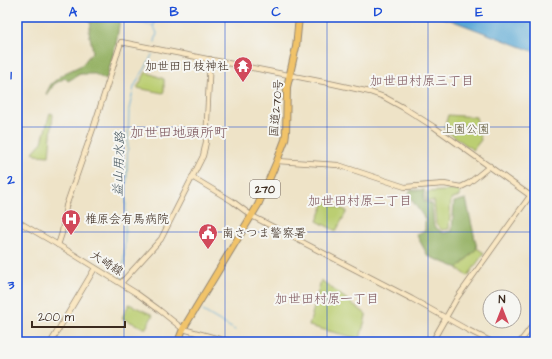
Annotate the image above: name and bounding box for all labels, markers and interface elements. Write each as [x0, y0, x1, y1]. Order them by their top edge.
text: A [69, 3, 78, 21]
text: B [169, 3, 179, 21]
text: C [271, 3, 281, 21]
text: D [374, 3, 383, 21]
text: E [475, 3, 483, 21]
temple icon: 加世田日枝神社 [232, 55, 254, 83]
place label: 加世田日枝神社 [145, 58, 229, 75]
text: 1 [10, 66, 12, 84]
district label: 加世田村原三丁目 [370, 72, 474, 90]
street label: 国道270号 [266, 78, 287, 138]
park label: 上園公園 [442, 121, 490, 138]
district label: 加世田地頭所町 [130, 123, 228, 143]
water label: 益山用水路 [109, 130, 129, 197]
text: 2 [6, 171, 15, 189]
road number: 270 [250, 180, 280, 198]
district label: 加世田村原二丁目 [308, 192, 412, 210]
hospital icon: 椎原会有馬病院 [60, 208, 82, 236]
place label: 椎原会有馬病院 [85, 211, 169, 228]
public building icon: 南さつま警察署 [197, 222, 219, 250]
place label: 南さつま警察署 [222, 225, 306, 242]
street label: 大崎線 [87, 247, 127, 280]
text: 3 [7, 276, 15, 294]
north arrow [482, 289, 522, 329]
district label: 加世田村原一丁目 [275, 290, 379, 308]
text: N [499, 292, 506, 307]
scale bar [32, 303, 125, 329]
text: 200 m [38, 309, 75, 326]

